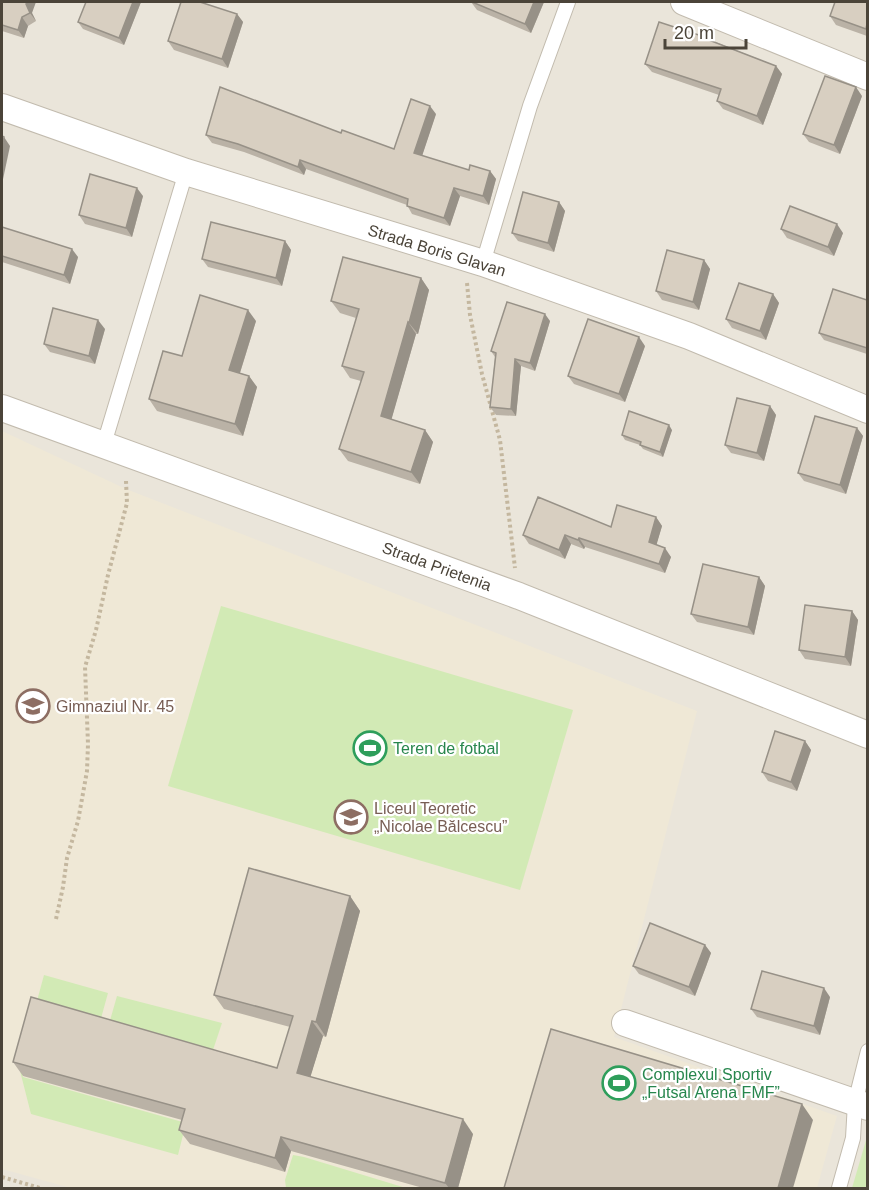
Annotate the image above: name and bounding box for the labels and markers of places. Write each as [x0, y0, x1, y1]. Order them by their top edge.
school or university icon: Gimnaziul Nr. 45 [15, 688, 51, 724]
place label: Gimnaziul Nr. 45 [56, 698, 174, 715]
sports icon: Teren de fotbal [352, 730, 388, 766]
place label: Teren de fotbal [393, 740, 499, 757]
school or university icon: Liceul Teoretic „Nicolae Bălcescu” [333, 799, 369, 835]
place label: Liceul Teoretic „Nicolae Bălcescu” [374, 800, 507, 835]
sports icon: Complexul Sportiv „Futsal Arena FMF” [601, 1065, 637, 1101]
place label: Complexul Sportiv „Futsal Arena FMF” [642, 1066, 780, 1101]

